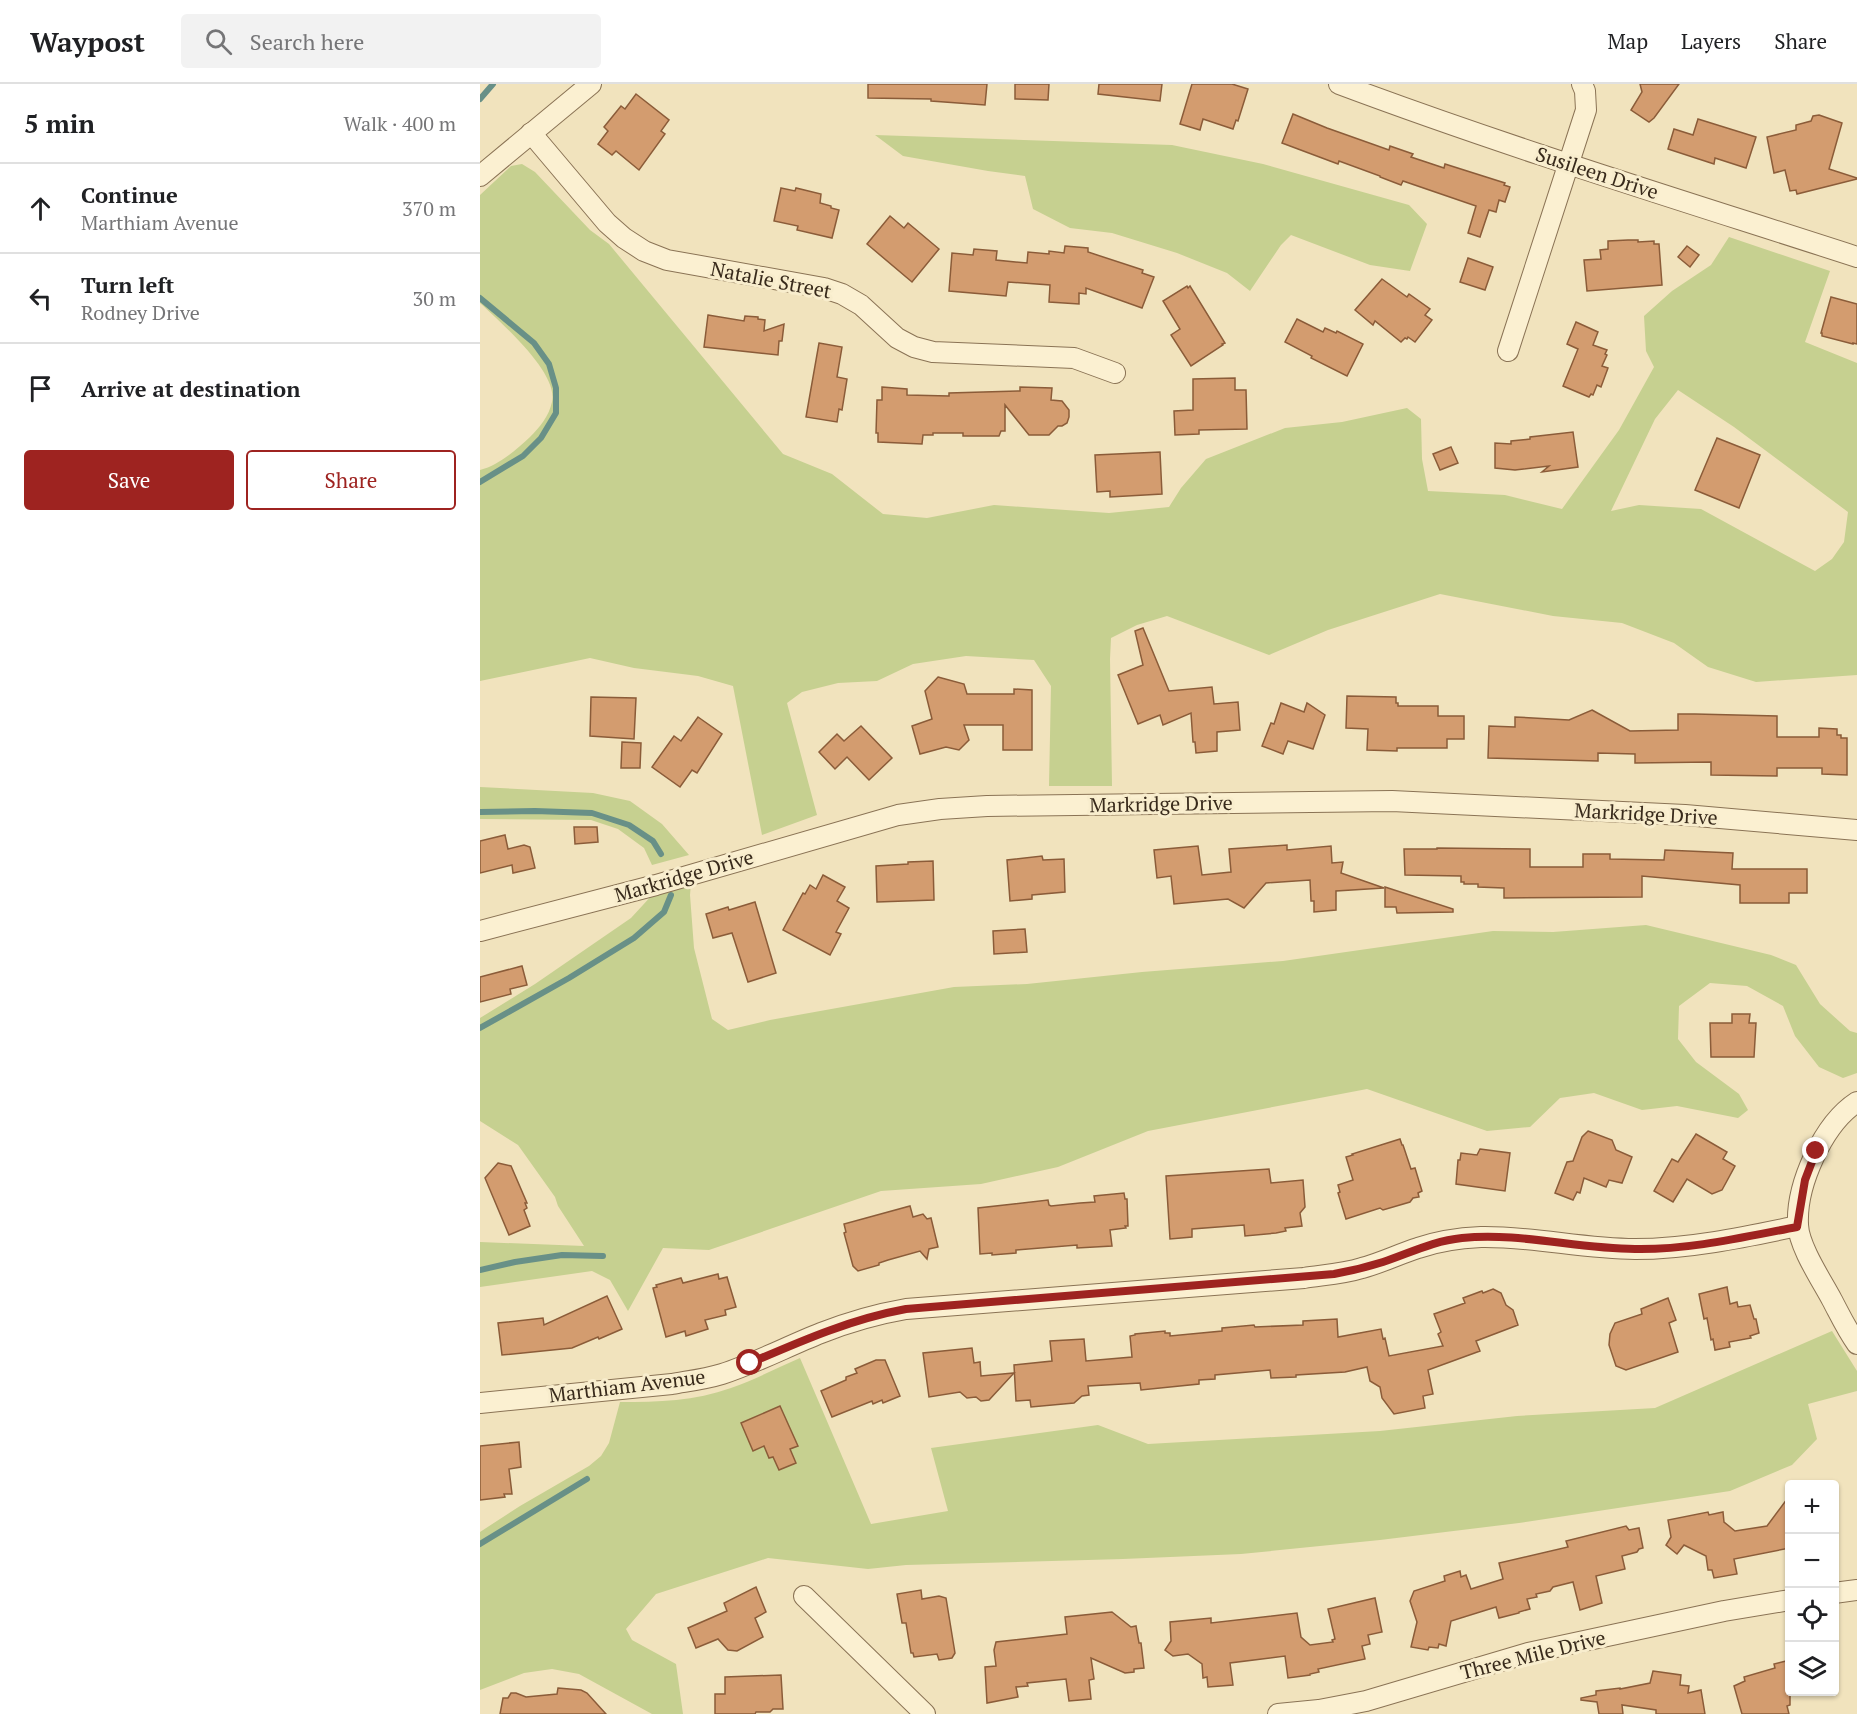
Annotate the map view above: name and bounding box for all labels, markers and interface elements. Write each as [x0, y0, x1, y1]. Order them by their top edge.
search box [181, 14, 601, 68]
text: Waypost [30, 23, 145, 60]
icon: search [202, 25, 235, 58]
text: Search here [250, 27, 364, 56]
text: Map [1607, 27, 1648, 55]
text: Layers [1681, 27, 1741, 55]
text: Share [1774, 27, 1827, 55]
text: 5 min [24, 106, 95, 140]
text: Walk · 400 m [344, 110, 456, 137]
street label: Susileen Drive [1532, 140, 1662, 205]
text: Continue [81, 180, 178, 209]
icon: ahead [24, 192, 57, 225]
text: 370 m [402, 195, 456, 222]
text: Marthiam Avenue [81, 209, 239, 236]
street label: Natalie Street [708, 255, 834, 305]
text: Turn left [81, 270, 174, 299]
icon: left [24, 282, 57, 315]
text: 30 m [413, 285, 456, 312]
text: Rodney Drive [81, 299, 200, 326]
icon: arrive [24, 372, 57, 405]
text: Arrive at destination [81, 374, 300, 403]
button: Save [24, 450, 234, 510]
button: Share [246, 450, 456, 510]
street label: Markridge Drive [1089, 789, 1233, 818]
street label: Markridge Drive [1574, 796, 1718, 831]
street label: Markridge Drive [611, 843, 757, 908]
route end [1802, 1137, 1828, 1163]
route start [736, 1349, 762, 1375]
street label: Marthiam Avenue [547, 1362, 707, 1409]
map controls [1785, 1480, 1839, 1696]
button: + [1785, 1480, 1839, 1534]
button: − [1785, 1534, 1839, 1588]
button: locate [1785, 1588, 1839, 1642]
street label: Three Mile Drive [1457, 1623, 1608, 1686]
button: layers [1785, 1642, 1839, 1696]

